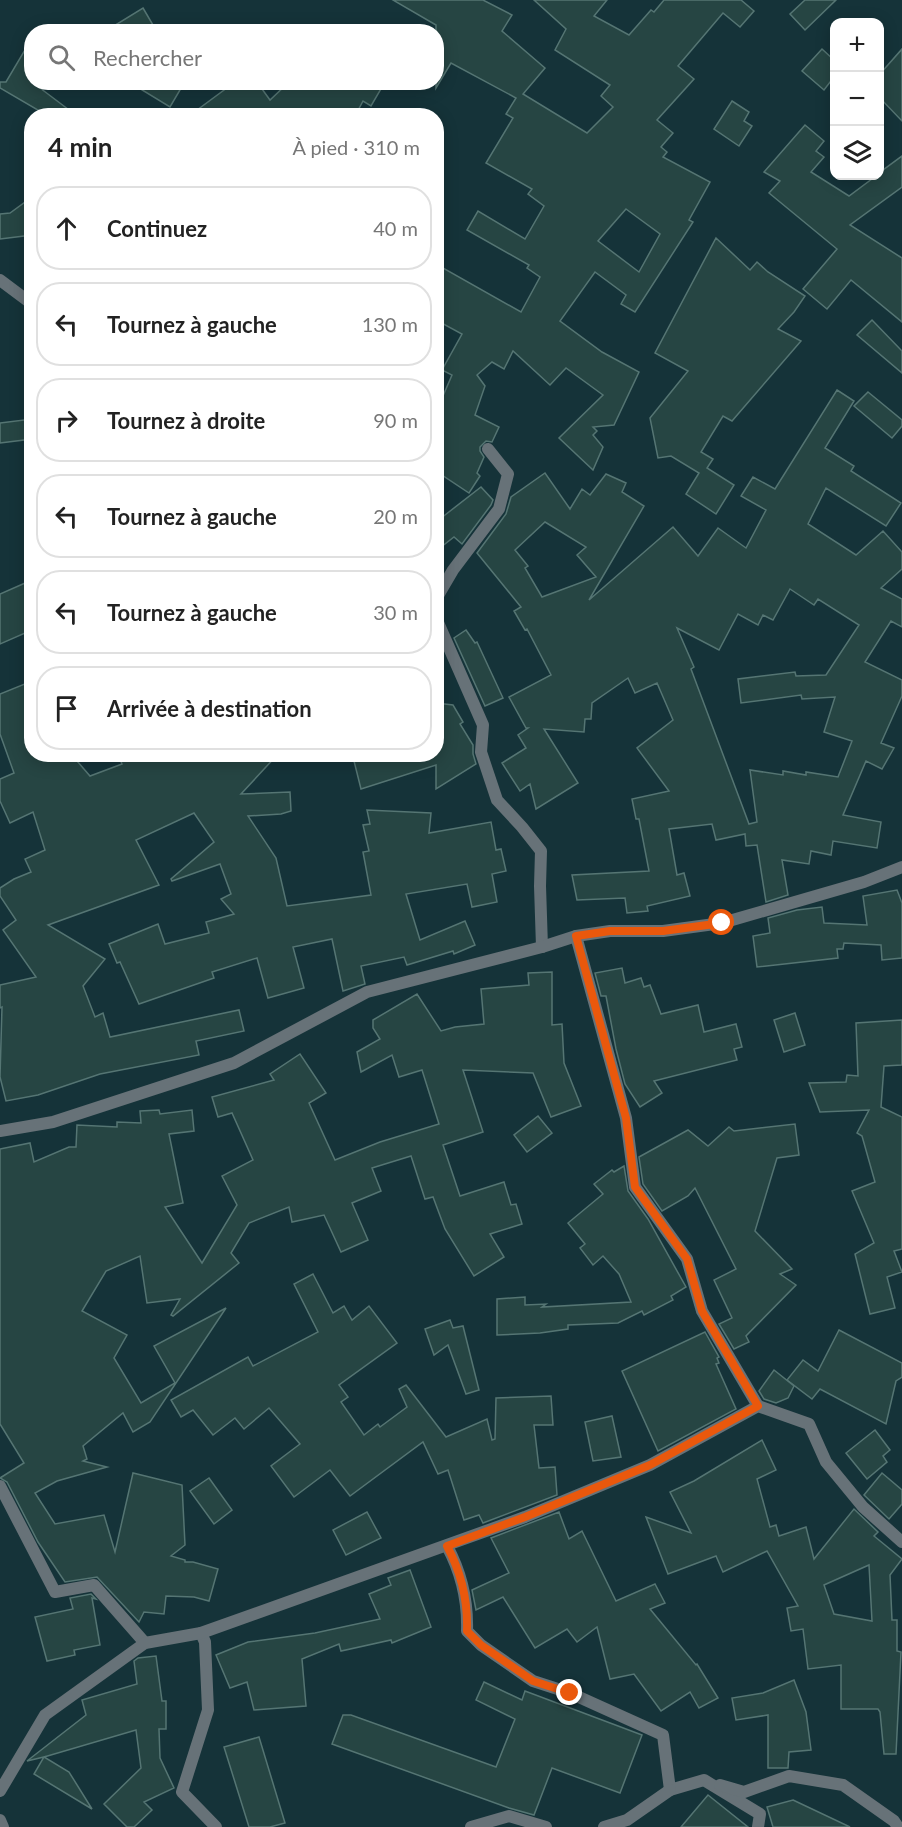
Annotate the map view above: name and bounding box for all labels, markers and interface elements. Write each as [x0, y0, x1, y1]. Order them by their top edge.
map controls [830, 18, 884, 180]
button: + [830, 18, 884, 72]
search box [24, 24, 444, 90]
icon: search [45, 41, 78, 74]
text: Rechercher [93, 44, 202, 71]
button: − [830, 72, 884, 126]
button: layers [830, 126, 884, 180]
text: 4 min [48, 131, 112, 163]
text: À pied · 310 m [292, 135, 420, 159]
icon: ahead [50, 212, 83, 245]
text: Continuez [107, 215, 207, 242]
text: 40 m [373, 216, 418, 240]
icon: left [50, 308, 83, 341]
text: Tournez à gauche [107, 311, 277, 338]
text: 130 m [362, 312, 418, 336]
icon: right [50, 404, 83, 437]
text: Tournez à droite [107, 407, 265, 434]
text: 90 m [373, 408, 418, 432]
icon: left [50, 500, 83, 533]
text: Tournez à gauche [107, 503, 277, 530]
text: 20 m [373, 504, 418, 528]
icon: left [50, 596, 83, 629]
text: Tournez à gauche [107, 599, 277, 626]
text: 30 m [373, 600, 418, 624]
icon: arrive [50, 692, 83, 725]
text: Arrivée à destination [107, 695, 312, 722]
route start [708, 909, 734, 935]
route end [556, 1679, 582, 1705]

